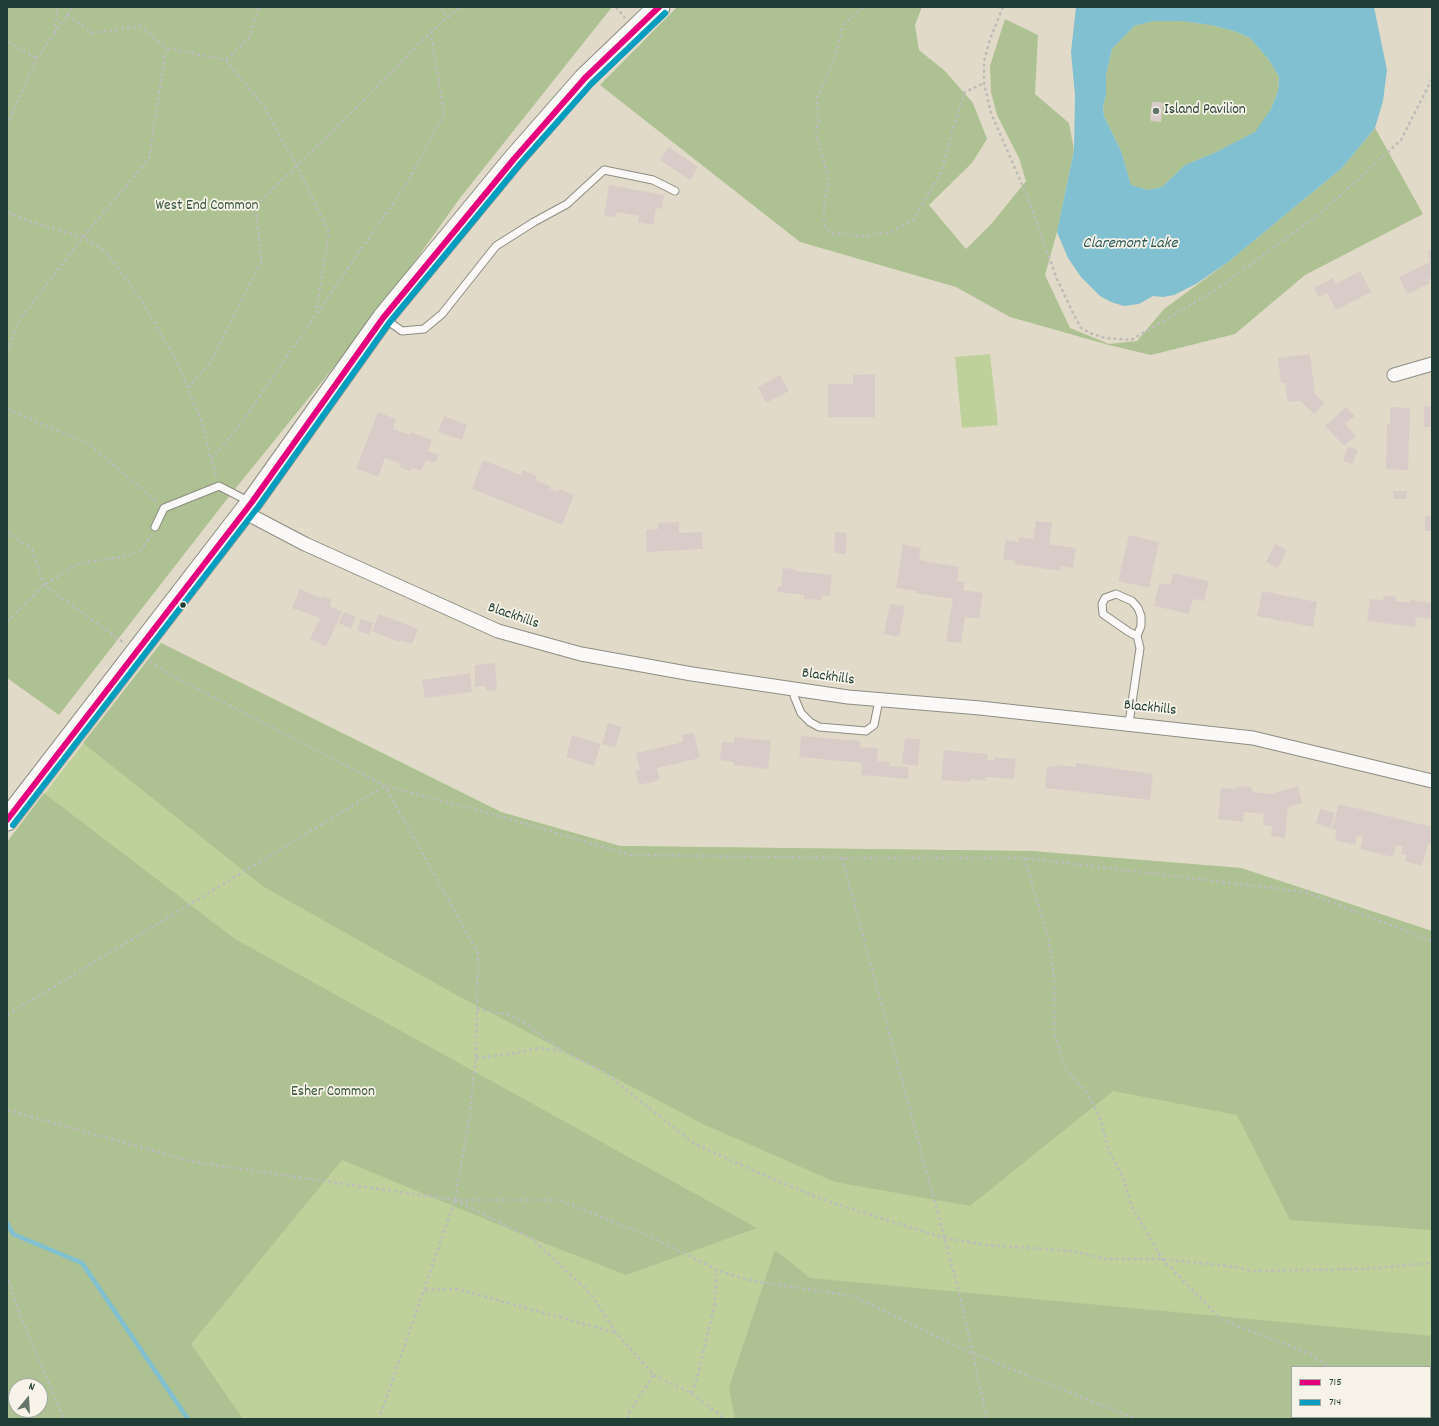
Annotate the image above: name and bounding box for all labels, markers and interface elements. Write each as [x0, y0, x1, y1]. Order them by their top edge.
place label: Island Pavilion [1164, 102, 1246, 120]
marker: Island Pavilion [1151, 106, 1161, 116]
park label: West End Common [155, 198, 259, 216]
water label: Claremont Lake [1083, 235, 1177, 255]
unlabelled marker [178, 600, 188, 610]
street label: Blackhills [485, 600, 541, 634]
street label: Blackhills [801, 665, 855, 691]
street label: Blackhills [1123, 697, 1177, 721]
park label: Esher Common [291, 1084, 375, 1102]
legend [1291, 1366, 1431, 1418]
text: 715 [1329, 1374, 1342, 1391]
north arrow [8, 1378, 48, 1418]
text: N [26, 1379, 36, 1396]
text: 714 [1329, 1394, 1341, 1411]

